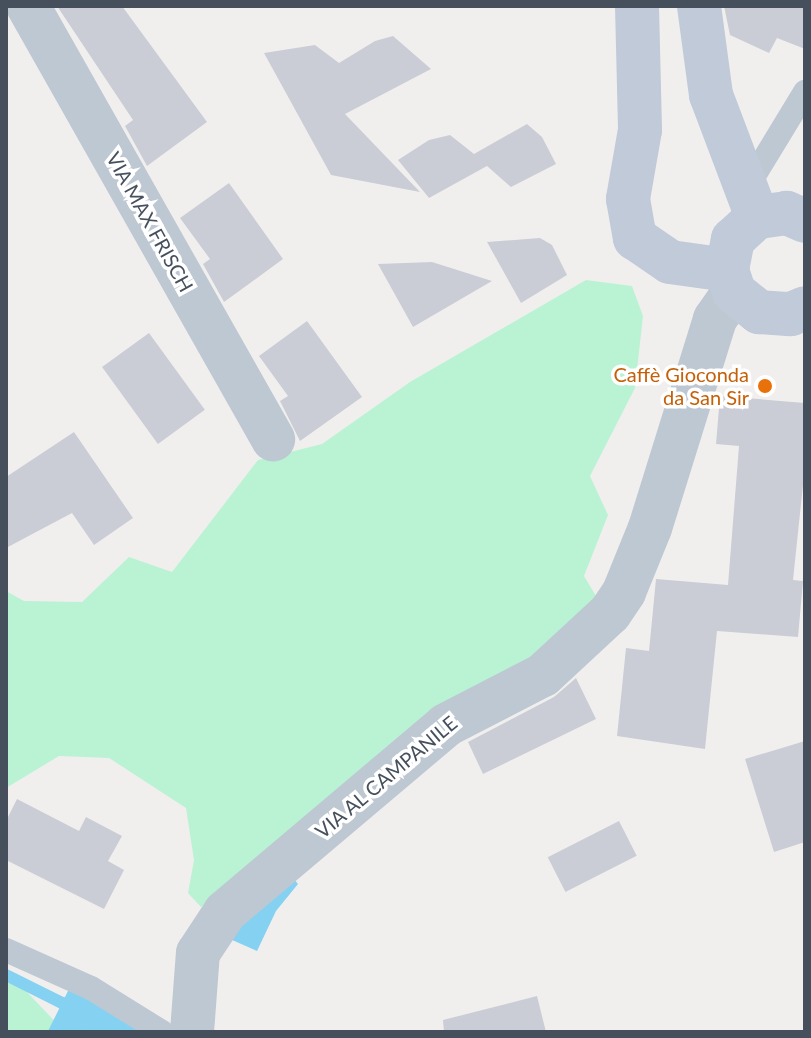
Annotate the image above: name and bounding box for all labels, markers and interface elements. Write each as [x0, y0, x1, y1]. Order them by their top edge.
street label: VIA MAX FRISCH [101, 148, 199, 296]
place label: Caffè Gioconda da San Sir [614, 362, 749, 409]
marker: Caffè Gioconda da San Sir [756, 377, 774, 395]
street label: VIA AL CAMPANILE [310, 710, 462, 844]

